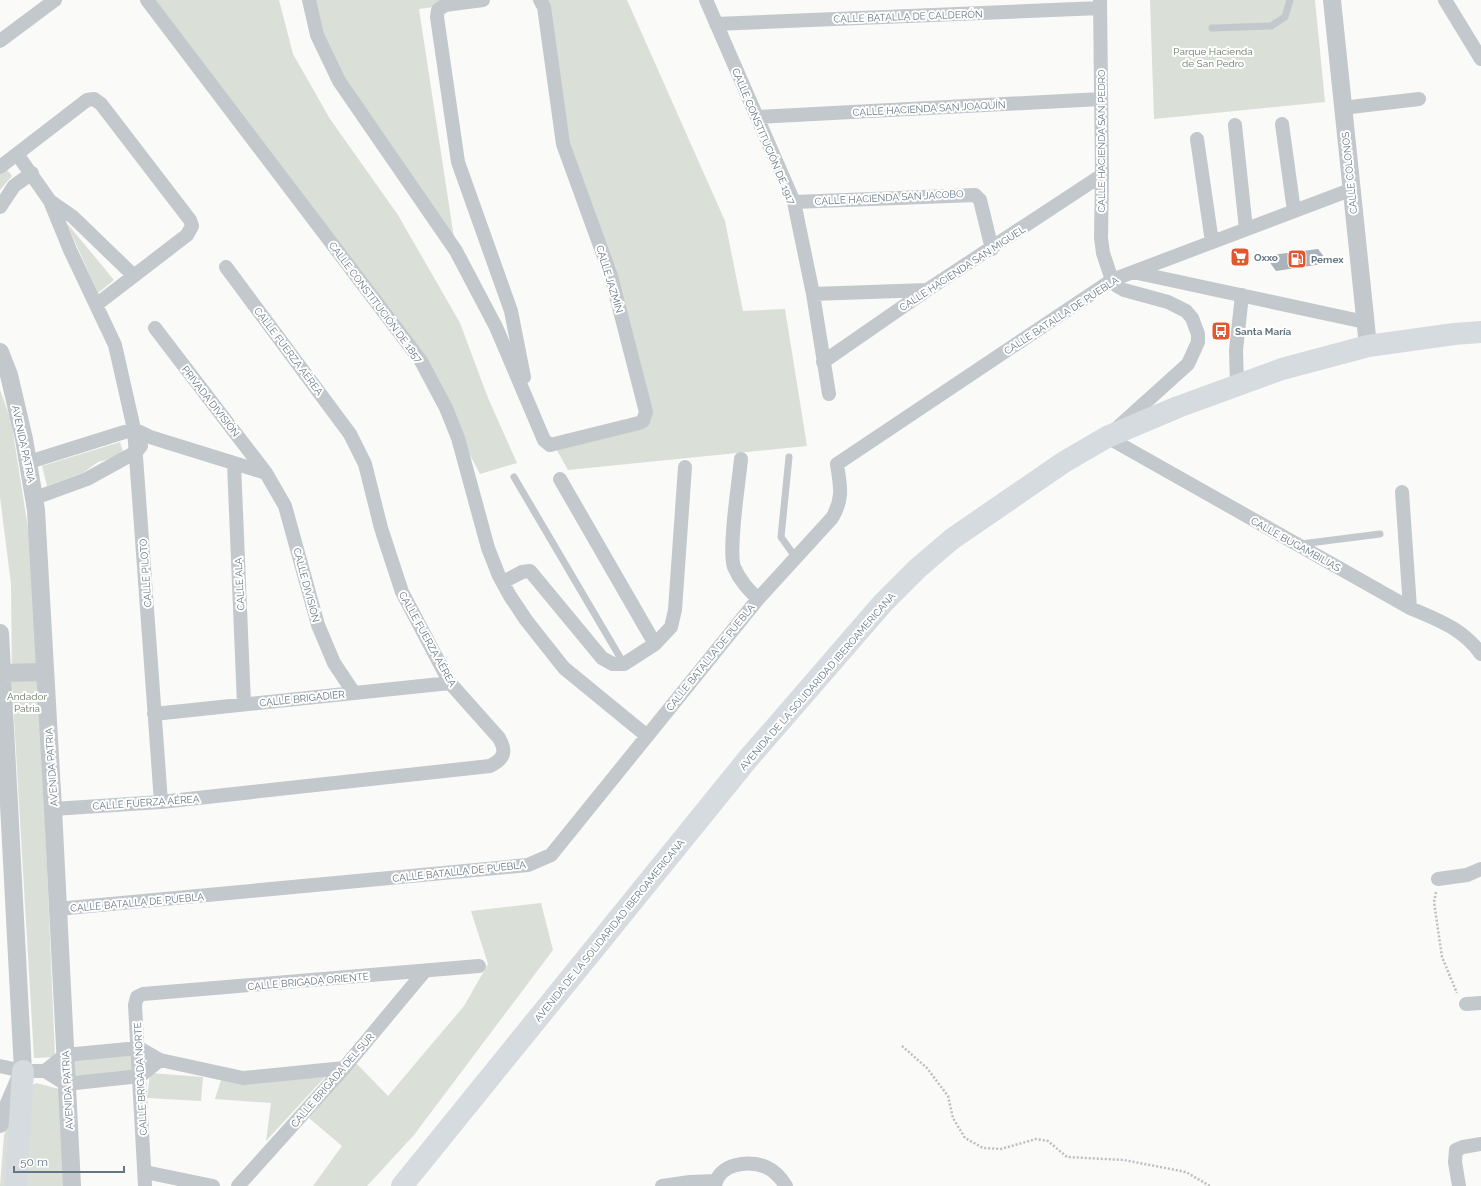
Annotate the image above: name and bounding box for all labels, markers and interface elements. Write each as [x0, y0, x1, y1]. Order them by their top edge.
street label: CALLE BATALLA DE CALDERÓN [833, 8, 983, 25]
park label: Parque Hacienda de San Pedro [1173, 46, 1253, 69]
street label: CALLE CONSTITUCIÓN DE 1917 [730, 67, 798, 206]
street label: CALLE HACIENDA SAN PEDRO [1096, 69, 1107, 213]
street label: CALLE HACIENDA SAN JOAQUÍN [852, 99, 1006, 118]
street label: CALLE COLONOS [1340, 131, 1359, 215]
street label: CALLE HACIENDA SAN JACOBO [814, 188, 964, 207]
street label: CALLE HACIENDA SAN MIGUEL [897, 224, 1027, 313]
street label: CALLE CONSTITUCIÓN DE 1857 [327, 240, 425, 365]
street label: CALLE JAZMÍN [594, 244, 625, 314]
supermarket icon: Oxxo [1229, 246, 1251, 268]
fuel station icon: Pemex [1286, 248, 1308, 270]
place label: Oxxo [1254, 252, 1278, 263]
place label: Pemex [1311, 254, 1344, 265]
street label: CALLE BATALLA DE PUEBLA [1002, 274, 1121, 357]
street label: CALLE FUERZA AÉREA [252, 305, 325, 398]
bus stop icon: Santa María [1210, 320, 1232, 342]
place label: Santa María [1235, 326, 1292, 337]
street label: PRIVADA DIVISIÓN [180, 364, 242, 439]
street label: AVENIDA PATRIA [10, 404, 37, 484]
street label: CALLE BUGAMBILIAS [1249, 515, 1343, 574]
street label: CALLE PILOTO [138, 538, 153, 608]
street label: CALLE DIVISIÓN [291, 547, 322, 623]
street label: CALLE ALA [233, 557, 246, 611]
street label: CALLE FUERZA AÉREA [397, 590, 458, 689]
street label: AVENIDA DE LA SOLIDARIDAD IBEROAMERICANA [737, 590, 898, 772]
street label: CALLE BATALLA DE PUEBLA [664, 602, 757, 713]
street label: CALLE BRIGADIER [259, 689, 346, 708]
park label: Andador Patria [7, 691, 47, 714]
street label: AVENIDA PATRIA [43, 727, 60, 807]
street label: CALLE FUERZA AÉREA [92, 793, 200, 812]
street label: AVENIDA DE LA SOLIDARIDAD IBEROAMERICANA [532, 837, 687, 1024]
street label: CALLE BATALLA DE PUEBLA [392, 859, 527, 884]
street label: CALLE BATALLA DE PUEBLA [70, 891, 205, 914]
street label: CALLE BRIGADA ORIENTE [247, 971, 369, 992]
street label: CALLE BRIGADA NORTE [132, 1022, 149, 1136]
street label: CALLE BRIGADA DEL SUR [289, 1031, 376, 1130]
street label: AVENIDA PATRIA [60, 1050, 75, 1130]
scale bar [14, 1148, 124, 1174]
text: 50 m [20, 1155, 48, 1169]

